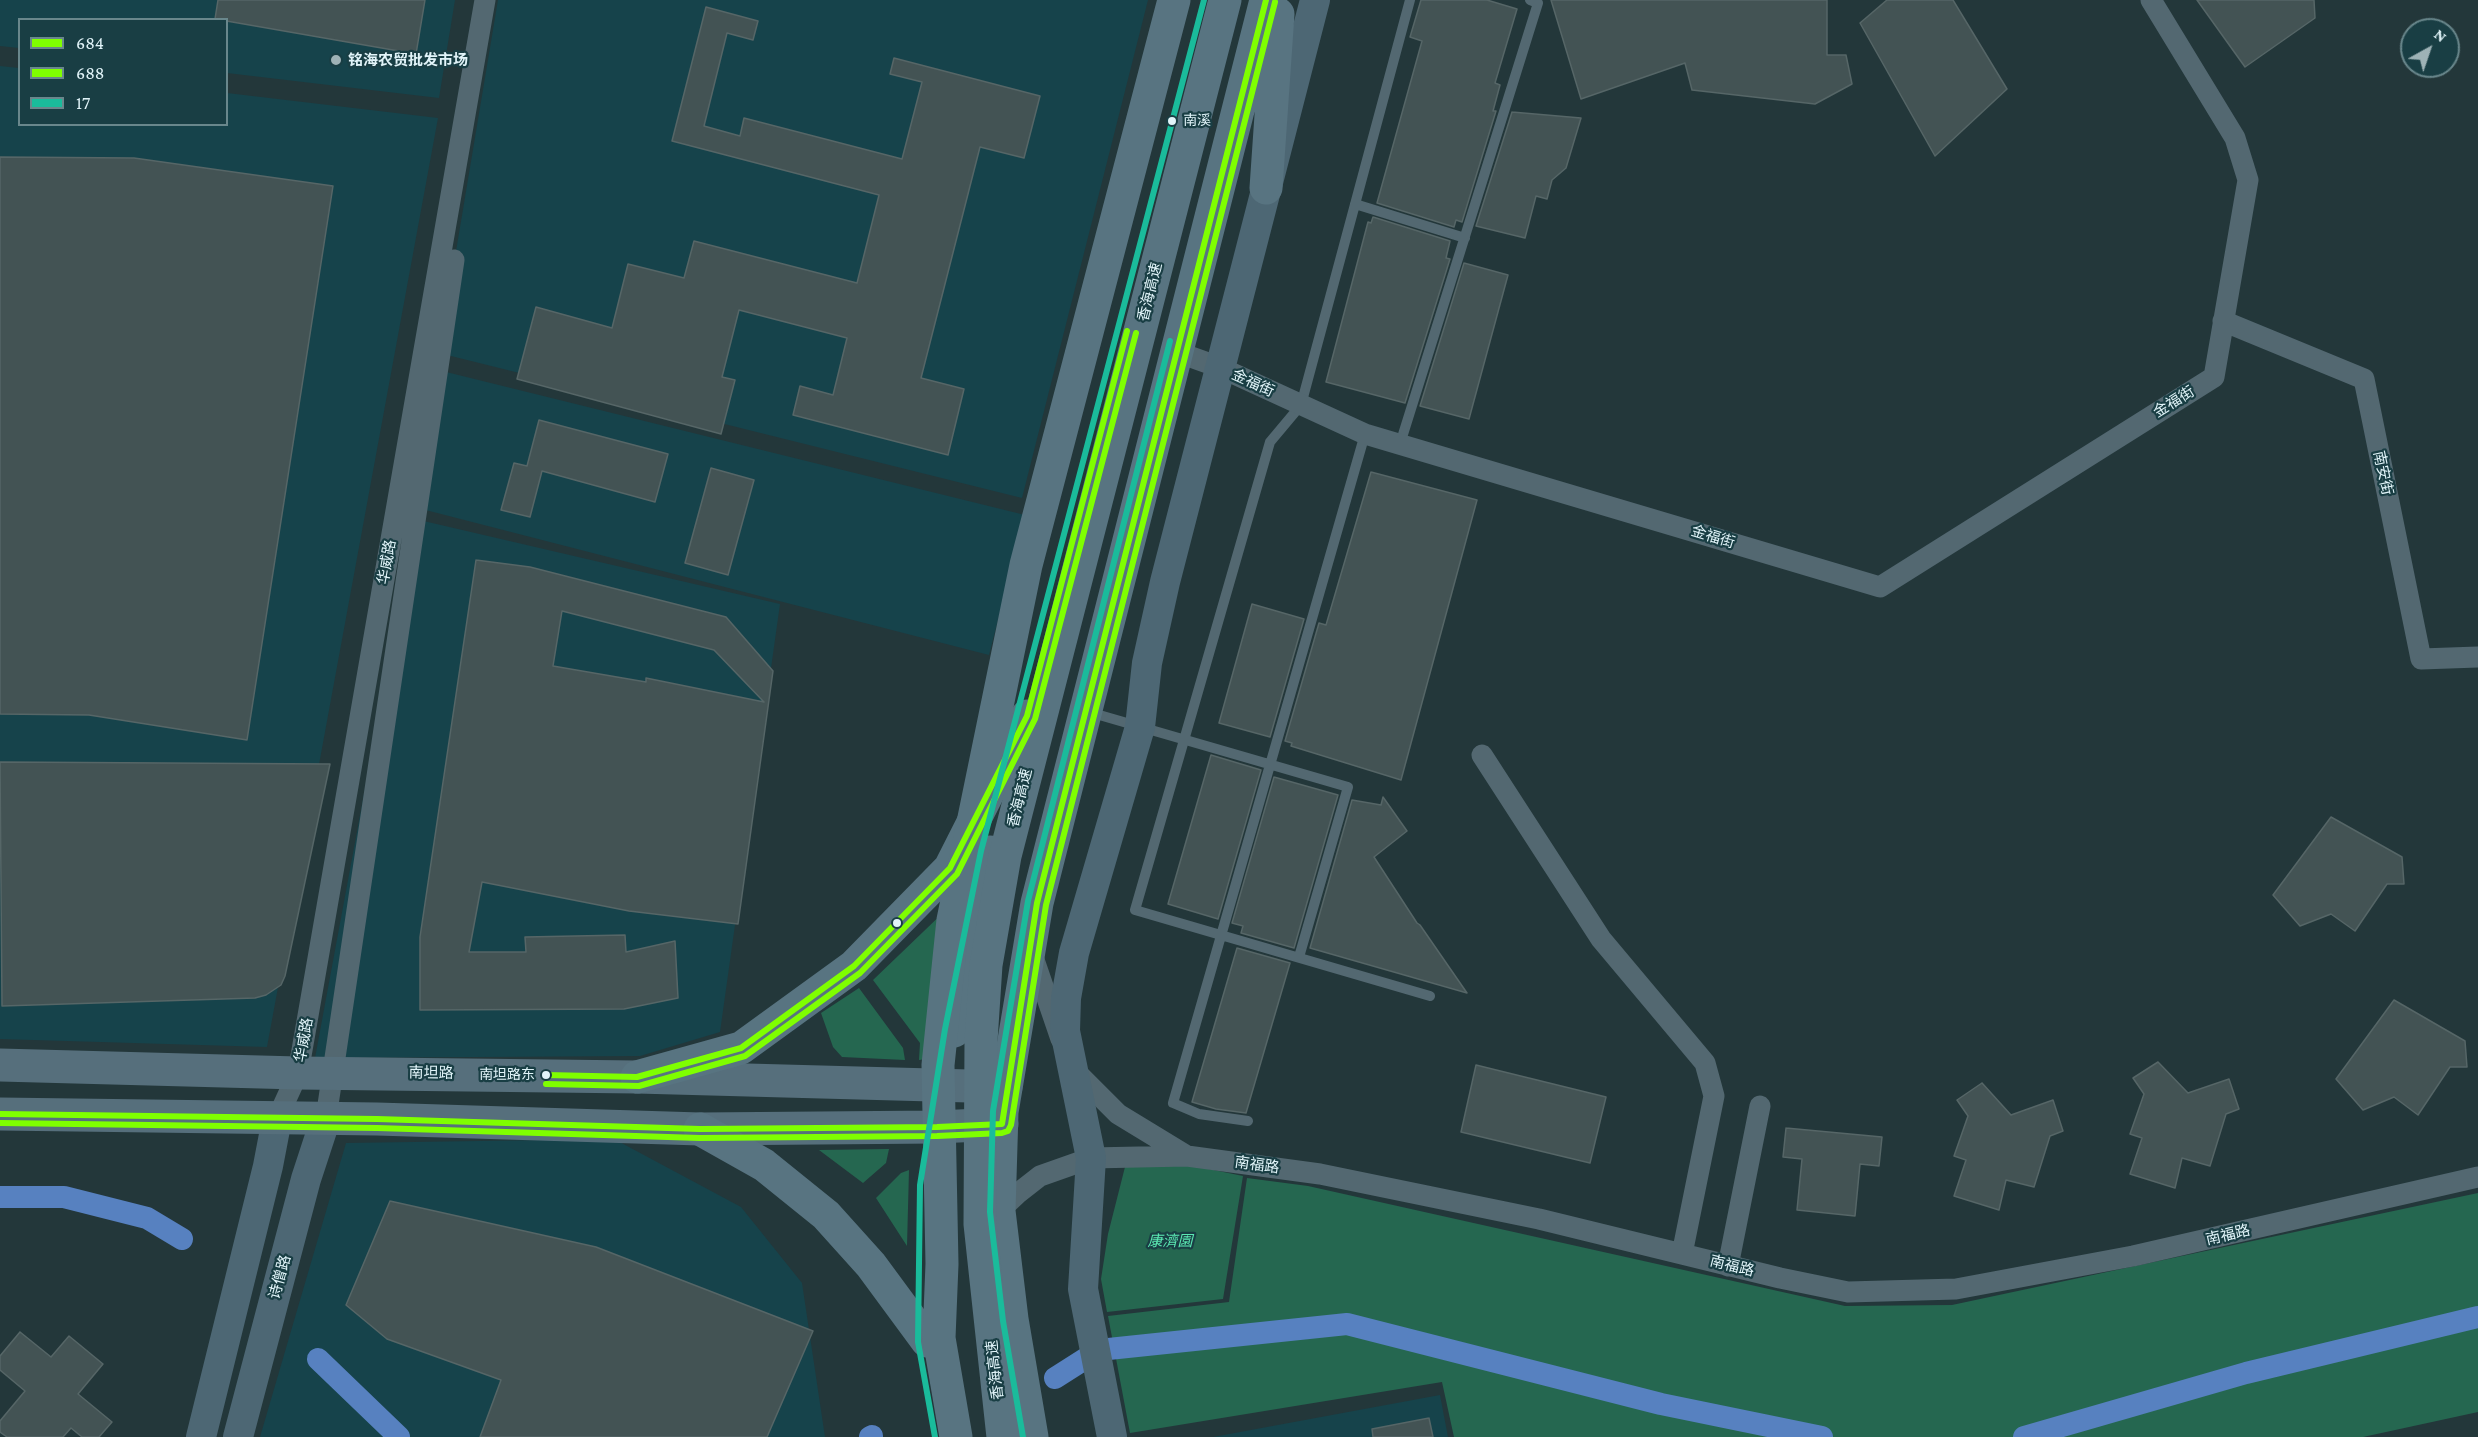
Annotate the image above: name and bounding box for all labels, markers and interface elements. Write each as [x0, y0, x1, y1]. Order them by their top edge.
legend [18, 18, 228, 126]
north arrow [2400, 18, 2460, 78]
text: N [2431, 25, 2450, 45]
text: 684 [76, 33, 104, 53]
place label: 铭海农贸批发市场 [348, 51, 468, 69]
marker: 铭海农贸批发市场 [329, 53, 343, 67]
text: 688 [76, 63, 105, 83]
text: 17 [76, 93, 90, 113]
place label: 南溪 [1183, 113, 1211, 129]
marker: 南溪 [1166, 115, 1178, 127]
street label: 香海高速 [1134, 261, 1166, 323]
street label: 金福街 [1229, 365, 1277, 401]
street label: 金福街 [2150, 382, 2198, 422]
street label: 南安街 [2370, 449, 2396, 497]
street label: 金福街 [1689, 522, 1737, 552]
street label: 华威路 [374, 538, 400, 586]
street label: 香海高速 [1004, 767, 1036, 829]
unlabelled marker [891, 917, 903, 929]
street label: 华威路 [291, 1016, 317, 1064]
street label: 南坦路 [408, 1064, 454, 1082]
place label: 南坦路东 [479, 1067, 535, 1083]
marker: 南坦路东 [540, 1069, 552, 1081]
street label: 南福路 [1233, 1153, 1281, 1177]
street label: 南福路 [2204, 1221, 2252, 1249]
park label: 康濟園 [1148, 1232, 1192, 1250]
street label: 南福路 [1708, 1252, 1756, 1280]
street label: 诗僧路 [265, 1253, 295, 1301]
street label: 香海高速 [983, 1339, 1007, 1401]

